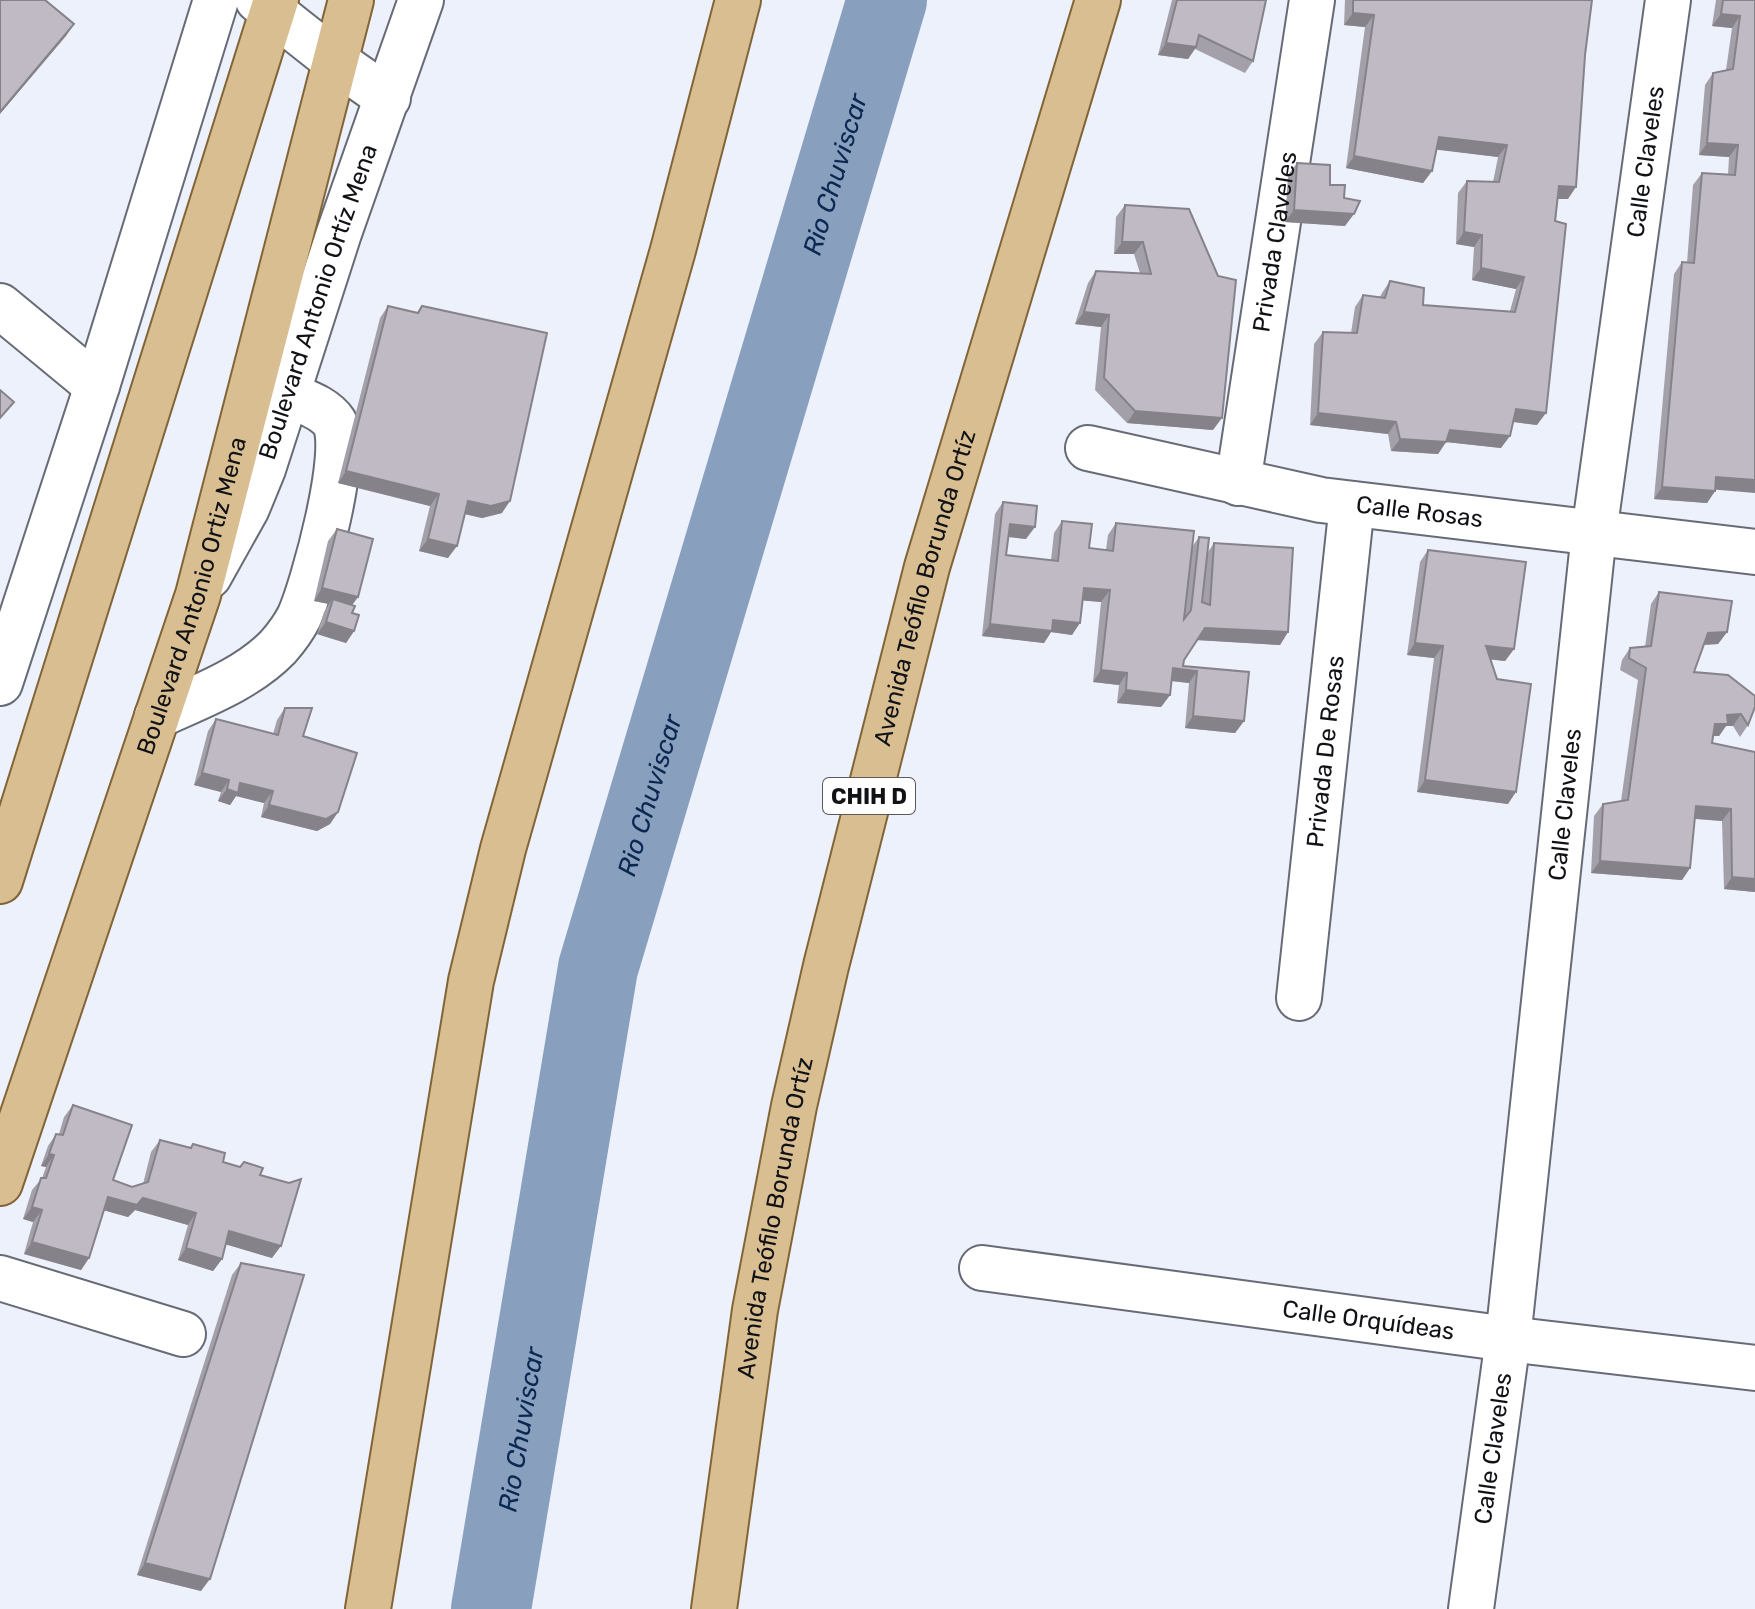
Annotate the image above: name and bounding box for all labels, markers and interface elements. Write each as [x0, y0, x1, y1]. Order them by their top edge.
street label: Calle Claveles [1621, 84, 1670, 239]
water label: Rio Chuviscar [797, 89, 874, 259]
street label: Boulevard Antonio Ortíz Mena [253, 140, 383, 463]
street label: Privada Claveles [1247, 149, 1303, 334]
street label: Avenida Teófilo Borunda Ortíz [868, 427, 982, 749]
street label: Boulevard Antonio Ortiz Mena [131, 434, 252, 758]
street label: Calle Rosas [1355, 490, 1484, 533]
street label: Privada De Rosas [1301, 654, 1350, 849]
water label: Rio Chuviscar [611, 710, 689, 880]
street label: Calle Claveles [1543, 727, 1587, 882]
road number: CHIH D [823, 778, 915, 814]
street label: Avenida Teófilo Borunda Ortíz [732, 1054, 819, 1380]
street label: Calle Orquídeas [1281, 1295, 1456, 1346]
water label: Rio Chuviscar [492, 1344, 551, 1514]
street label: Calle Claveles [1469, 1371, 1517, 1526]

